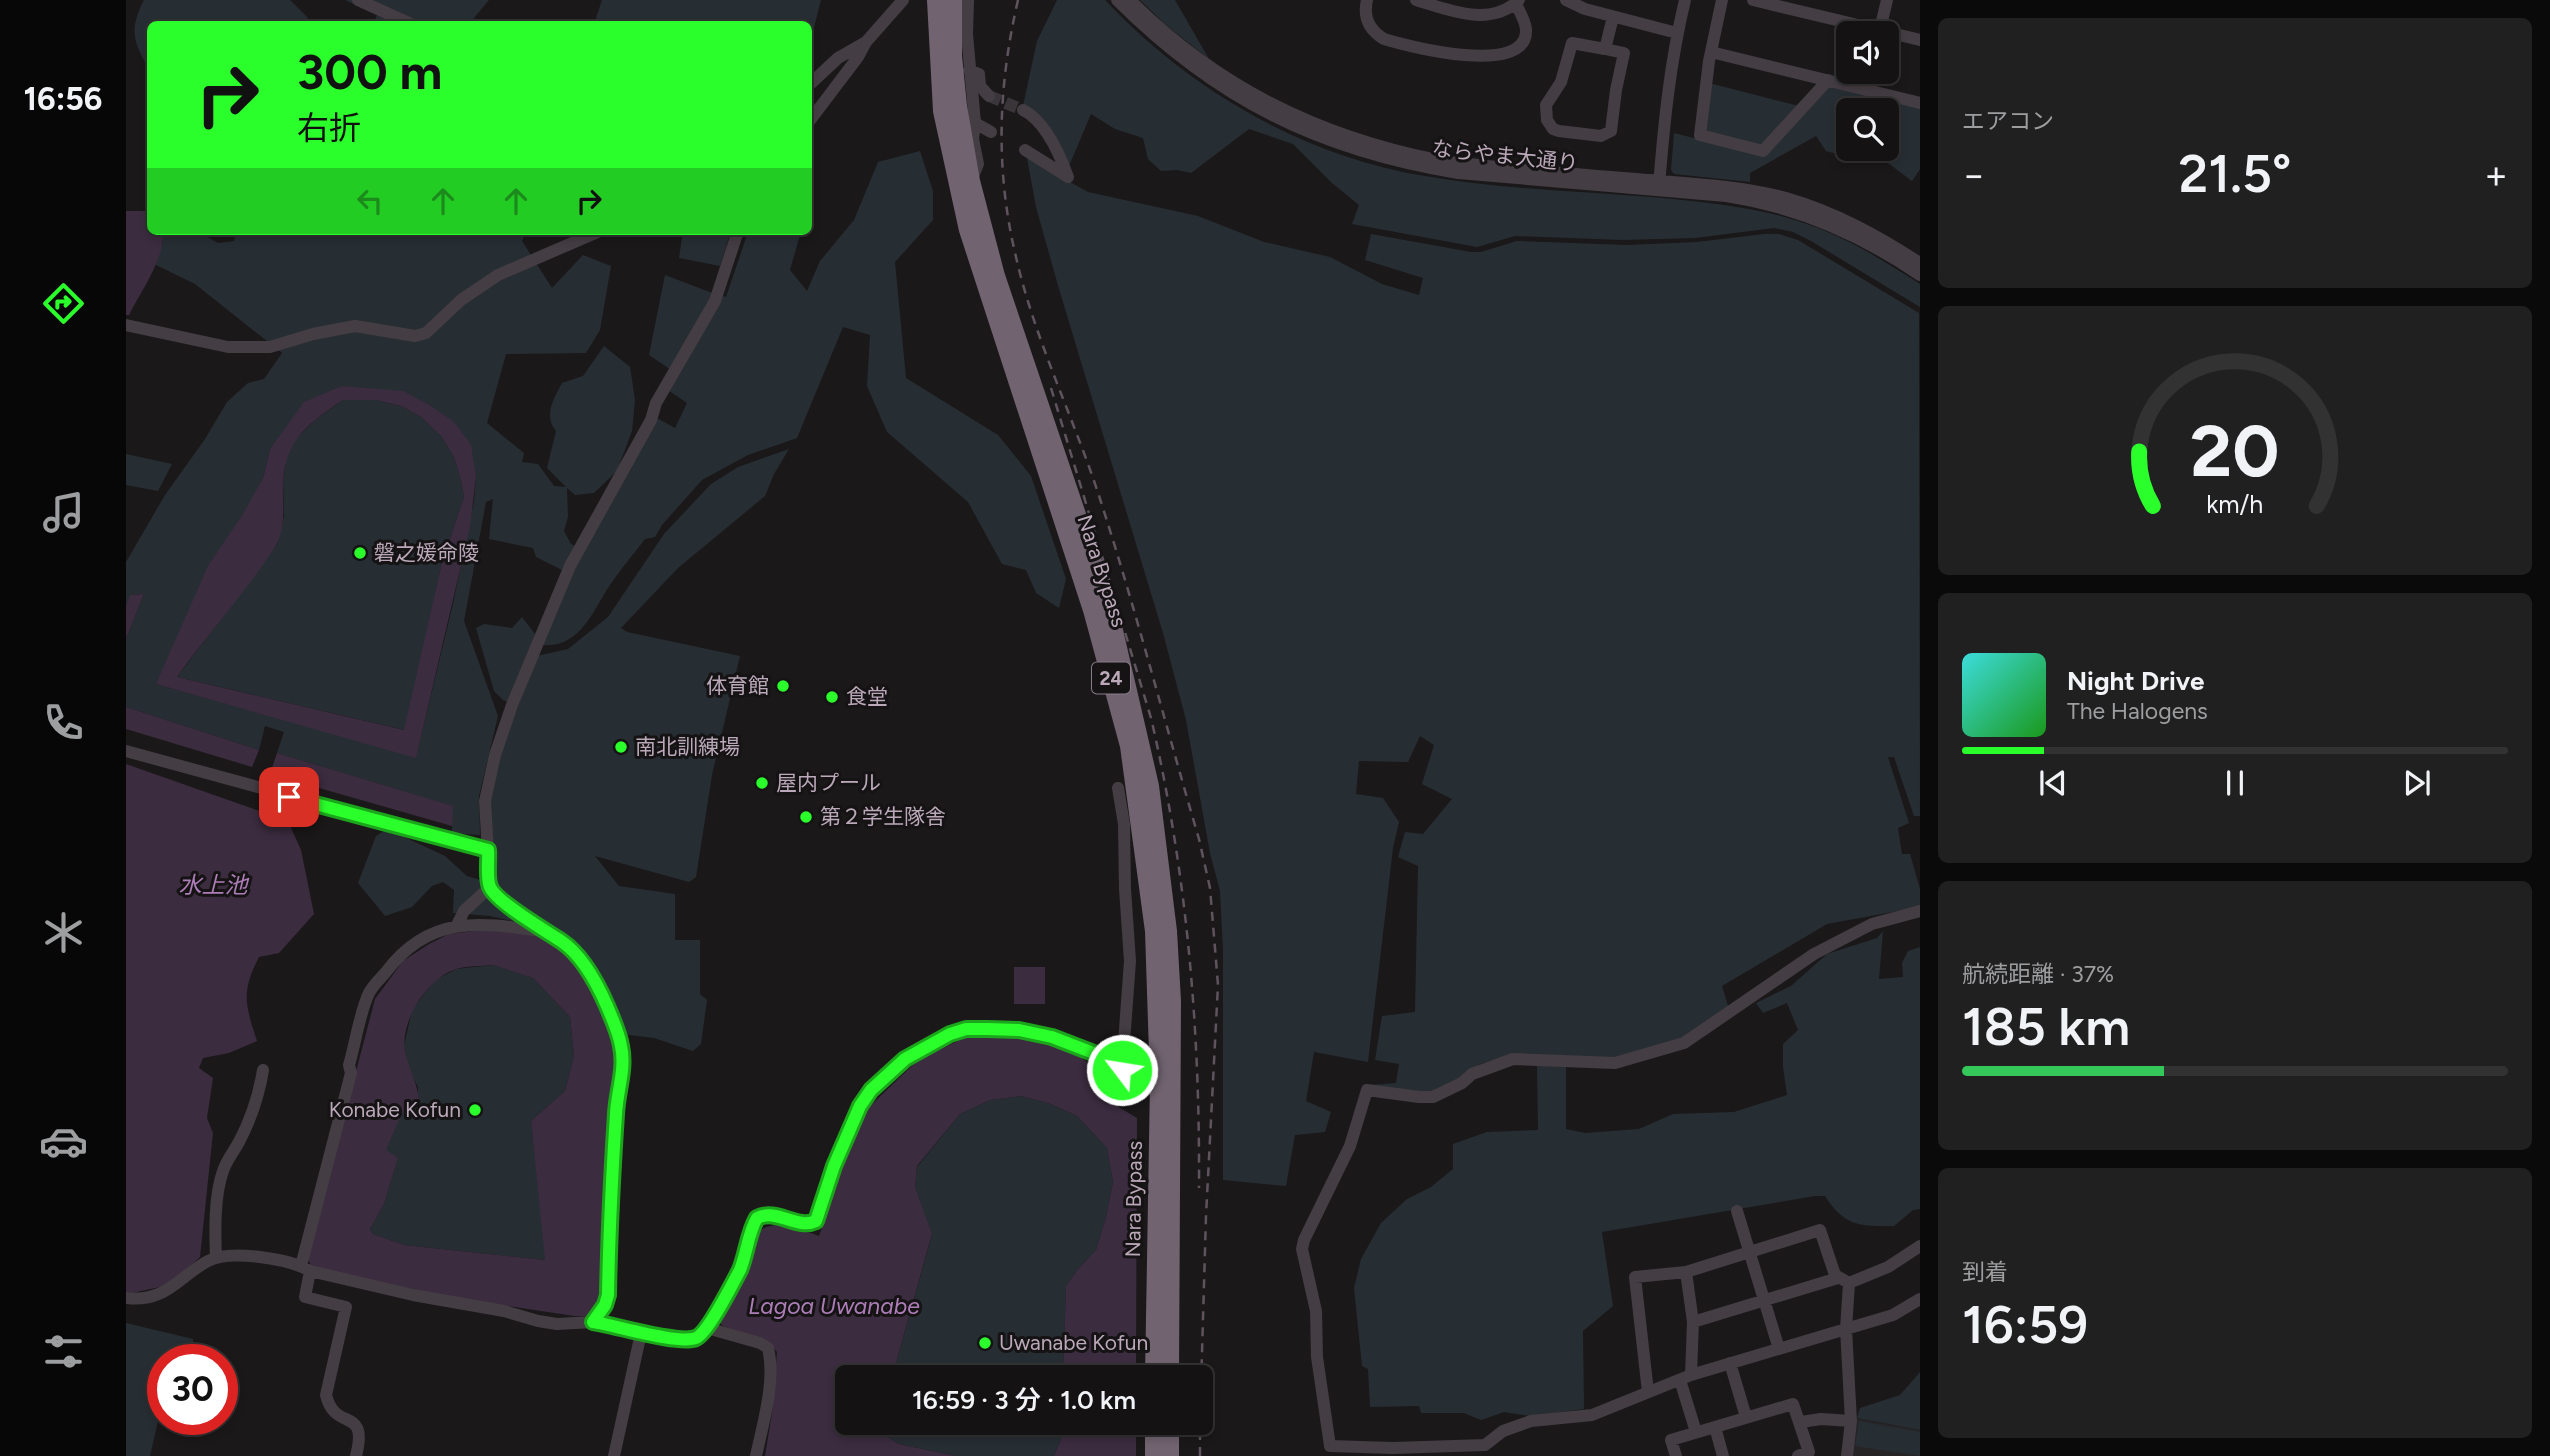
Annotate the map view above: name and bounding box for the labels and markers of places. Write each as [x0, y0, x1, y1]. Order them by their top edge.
place label: 磐之媛命陵 [374, 540, 479, 565]
marker: 磐之媛命陵 [352, 545, 368, 561]
place label: 体育館 [706, 673, 769, 698]
marker: 体育館 [775, 678, 791, 694]
place label: 食堂 [846, 684, 888, 709]
marker: 食堂 [824, 689, 840, 705]
place label: 南北訓練場 [635, 734, 740, 759]
marker: 南北訓練場 [613, 739, 629, 755]
pin [259, 767, 319, 827]
place label: 屋内プール [776, 770, 881, 795]
marker: 屋内プール [754, 775, 770, 791]
place label: 第２学生隊舎 [820, 804, 946, 829]
marker: 第２学生隊舎 [798, 809, 814, 825]
place label: Konabe Kofun [329, 1097, 461, 1122]
marker: Konabe Kofun [467, 1102, 483, 1118]
place label: Uwanabe Kofun [999, 1330, 1148, 1355]
marker: Uwanabe Kofun [977, 1335, 993, 1351]

